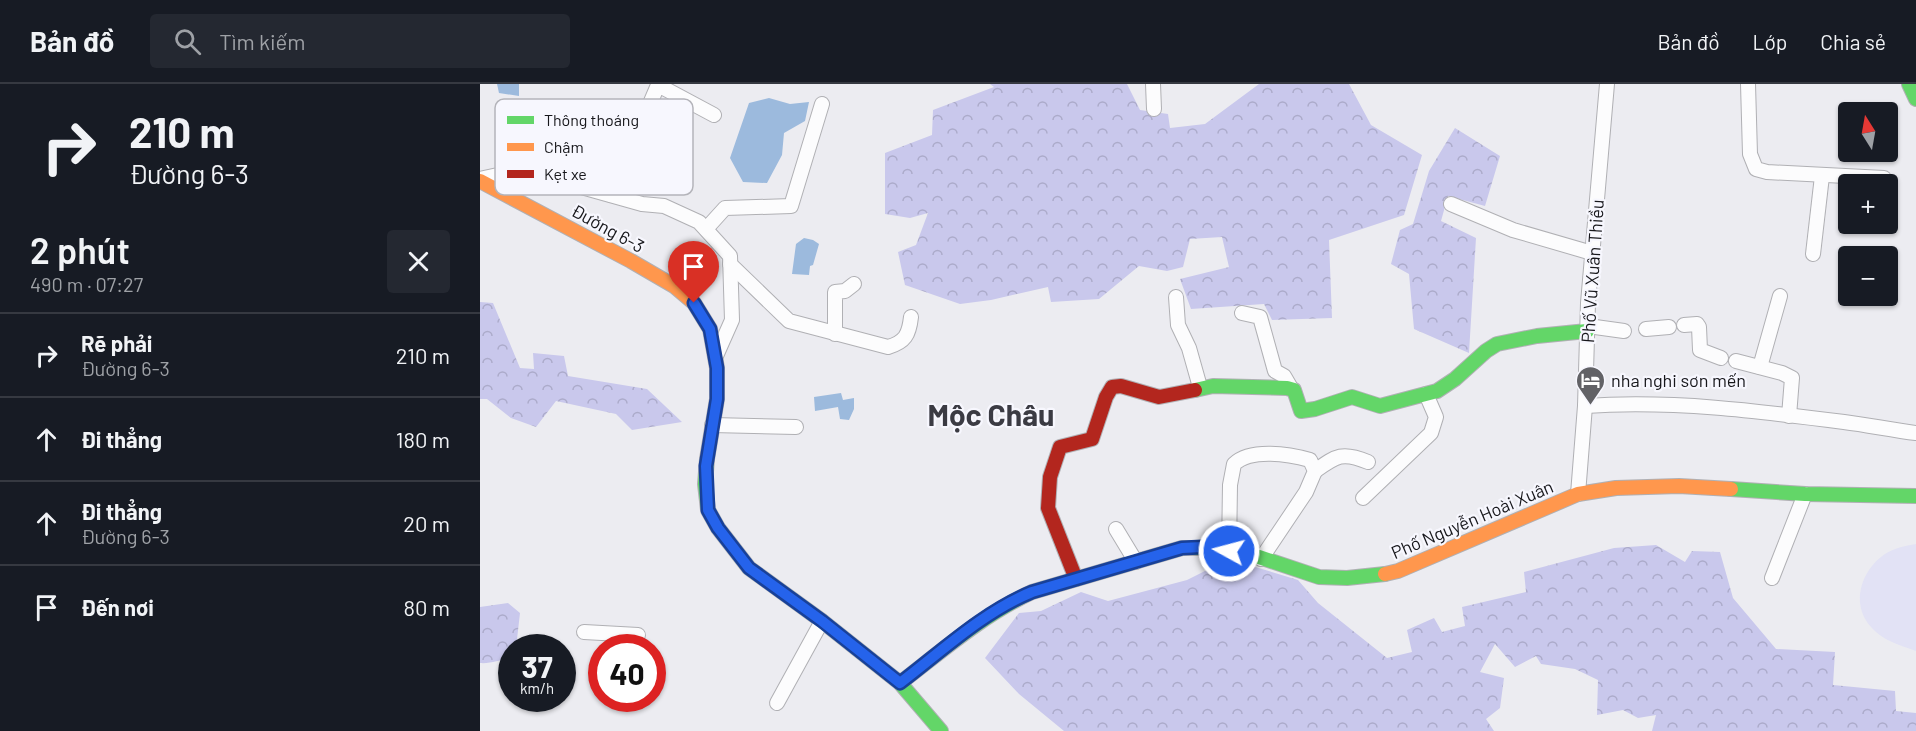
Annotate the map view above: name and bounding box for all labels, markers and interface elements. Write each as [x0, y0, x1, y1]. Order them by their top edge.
search box [150, 14, 570, 68]
text: Bản đồ [30, 24, 114, 58]
icon: search [171, 25, 204, 58]
text: Tìm kiếm [219, 28, 306, 54]
text: Bản đồ [1658, 29, 1720, 54]
text: Lớp [1753, 29, 1787, 54]
text: Chia sẻ [1820, 29, 1886, 54]
legend [495, 99, 693, 195]
north arrow [1838, 102, 1898, 162]
map controls [1838, 102, 1898, 306]
text: 210 m [129, 106, 235, 156]
icon: right [30, 108, 108, 186]
text: Thông thoáng [544, 110, 639, 129]
text: Chậm [544, 137, 584, 156]
text: Đường 6-3 [129, 157, 249, 189]
text: Kẹt xe [544, 164, 587, 183]
button: + [1838, 174, 1898, 234]
street label: Đường 6-3 [568, 199, 648, 257]
street label: Phố Vũ Xuân Thiều [1576, 199, 1608, 343]
text: 2 phút [30, 228, 130, 271]
button: close [387, 230, 450, 293]
pin [668, 241, 719, 303]
button: − [1838, 246, 1898, 306]
icon: arrive [677, 250, 710, 283]
text: 490 m · 07:27 [30, 272, 143, 296]
text: Rẽ phải [81, 330, 152, 356]
icon: right [30, 339, 63, 372]
text: 210 m [396, 342, 450, 368]
text: Đường 6-3 [81, 356, 170, 380]
hotel icon: nha nghi sơn mến [1574, 364, 1606, 406]
place label: nha nghi sơn mến [1611, 369, 1746, 391]
district label: Mộc Châu [928, 396, 1054, 433]
icon: ahead [30, 423, 63, 456]
text: Đi thẳng [81, 426, 162, 452]
text: 180 m [396, 426, 450, 452]
street label: Phố Nguyễn Hoài Xuân [1388, 475, 1556, 563]
text: Đi thẳng [81, 498, 162, 524]
icon: ahead [30, 507, 63, 540]
text: 20 m [403, 510, 450, 536]
position arrow [1197, 519, 1261, 583]
text: Đường 6-3 [81, 524, 170, 548]
icon: arrive [30, 591, 63, 624]
text: Đến nơi [81, 594, 154, 620]
text: 80 m [404, 594, 450, 620]
speed limit sign: 40 [588, 634, 666, 712]
text: 37 [521, 648, 553, 684]
text: km/h [520, 679, 554, 697]

